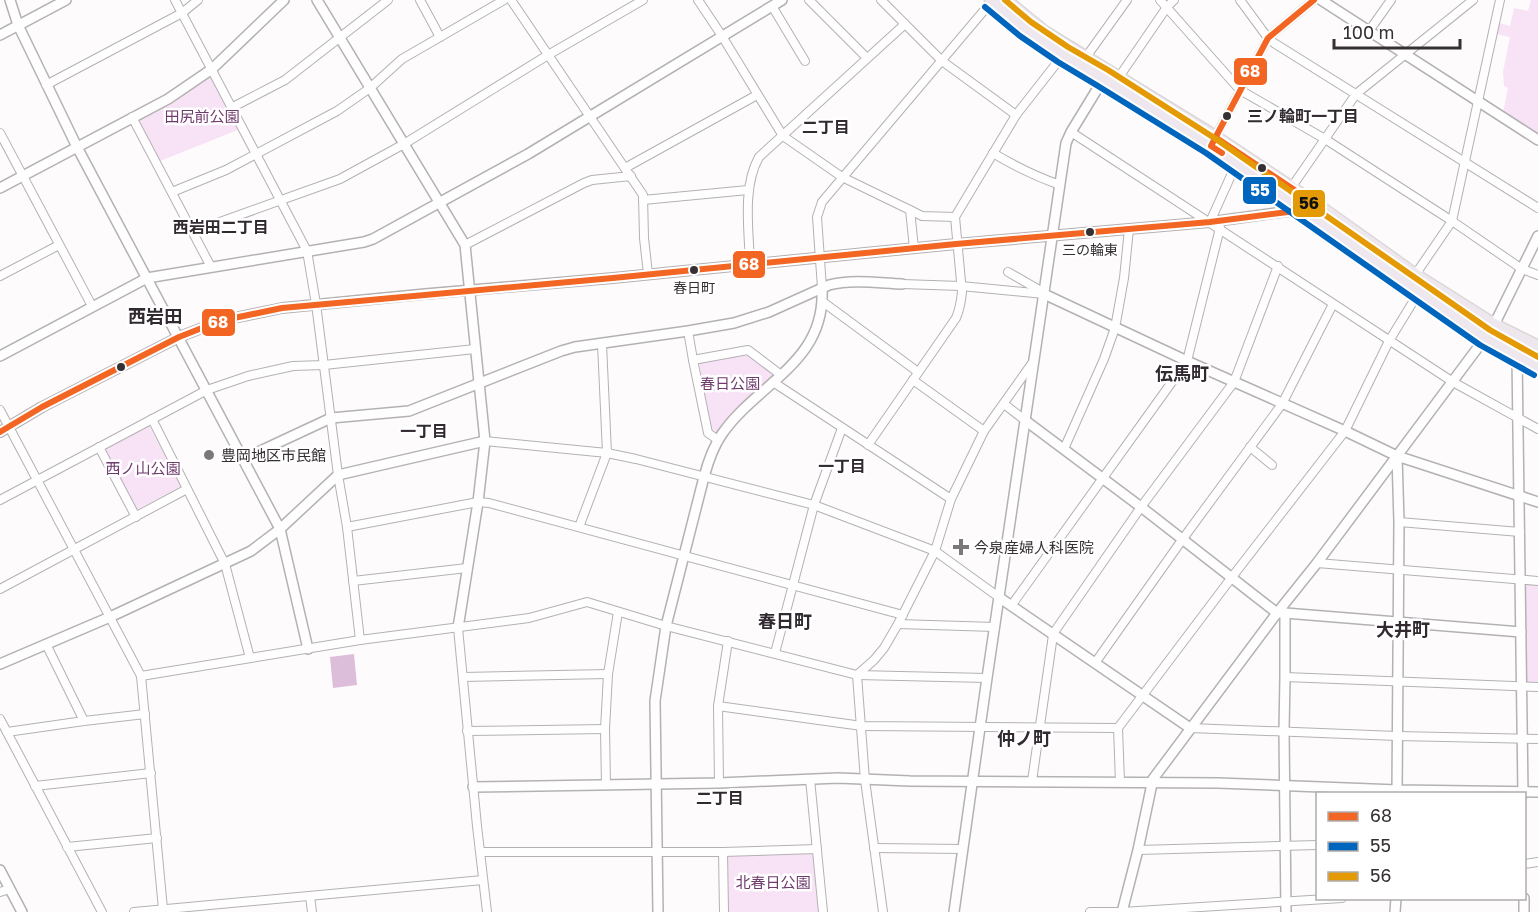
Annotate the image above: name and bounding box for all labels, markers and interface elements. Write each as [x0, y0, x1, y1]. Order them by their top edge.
scale bar [1334, 12, 1460, 50]
text: 100 m [1343, 21, 1394, 43]
line badge: 68 [1233, 57, 1268, 86]
text: 68 [1240, 61, 1260, 81]
district label: 三ノ輪町一丁目 [1247, 106, 1359, 126]
park label: 田尻前公園 [164, 107, 240, 125]
unlabelled marker [1221, 110, 1233, 122]
district label: 二丁目 [802, 117, 850, 137]
unlabelled marker [1256, 162, 1268, 174]
line badge: 55 [1242, 176, 1277, 205]
text: 55 [1250, 180, 1270, 200]
line badge: 56 [1292, 189, 1326, 218]
text: 56 [1299, 193, 1319, 213]
district label: 西岩田二丁目 [173, 217, 269, 237]
marker: 三の輪東 [1084, 226, 1096, 238]
place label: 三の輪東 [1062, 241, 1118, 258]
line badge: 68 [732, 250, 766, 279]
text: 68 [739, 254, 759, 274]
marker: 春日町 [688, 264, 700, 276]
place label: 春日町 [673, 279, 715, 296]
district label: 西岩田 [128, 305, 182, 327]
line badge: 68 [201, 308, 236, 337]
text: 68 [208, 312, 228, 332]
unlabelled marker [115, 361, 127, 373]
district label: 伝馬町 [1155, 362, 1209, 384]
park label: 春日公園 [700, 374, 760, 392]
district label: 一丁目 [400, 421, 448, 441]
place label: 豊岡地区市民館 [221, 446, 326, 464]
marker: 豊岡地区市民館 [202, 448, 216, 462]
district label: 一丁目 [818, 456, 866, 476]
park label: 西ノ山公園 [105, 459, 181, 477]
marker: 今泉産婦人科医院 [952, 538, 970, 556]
place label: 今泉産婦人科医院 [974, 538, 1094, 556]
district label: 春日町 [758, 610, 812, 632]
district label: 大井町 [1376, 618, 1430, 640]
district label: 仲ノ町 [997, 727, 1051, 749]
district label: 二丁目 [696, 788, 744, 808]
legend [1316, 792, 1526, 900]
text: 68 [1370, 804, 1392, 826]
text: 55 [1370, 834, 1391, 856]
text: 56 [1370, 864, 1391, 886]
park label: 北春日公園 [735, 873, 811, 891]

